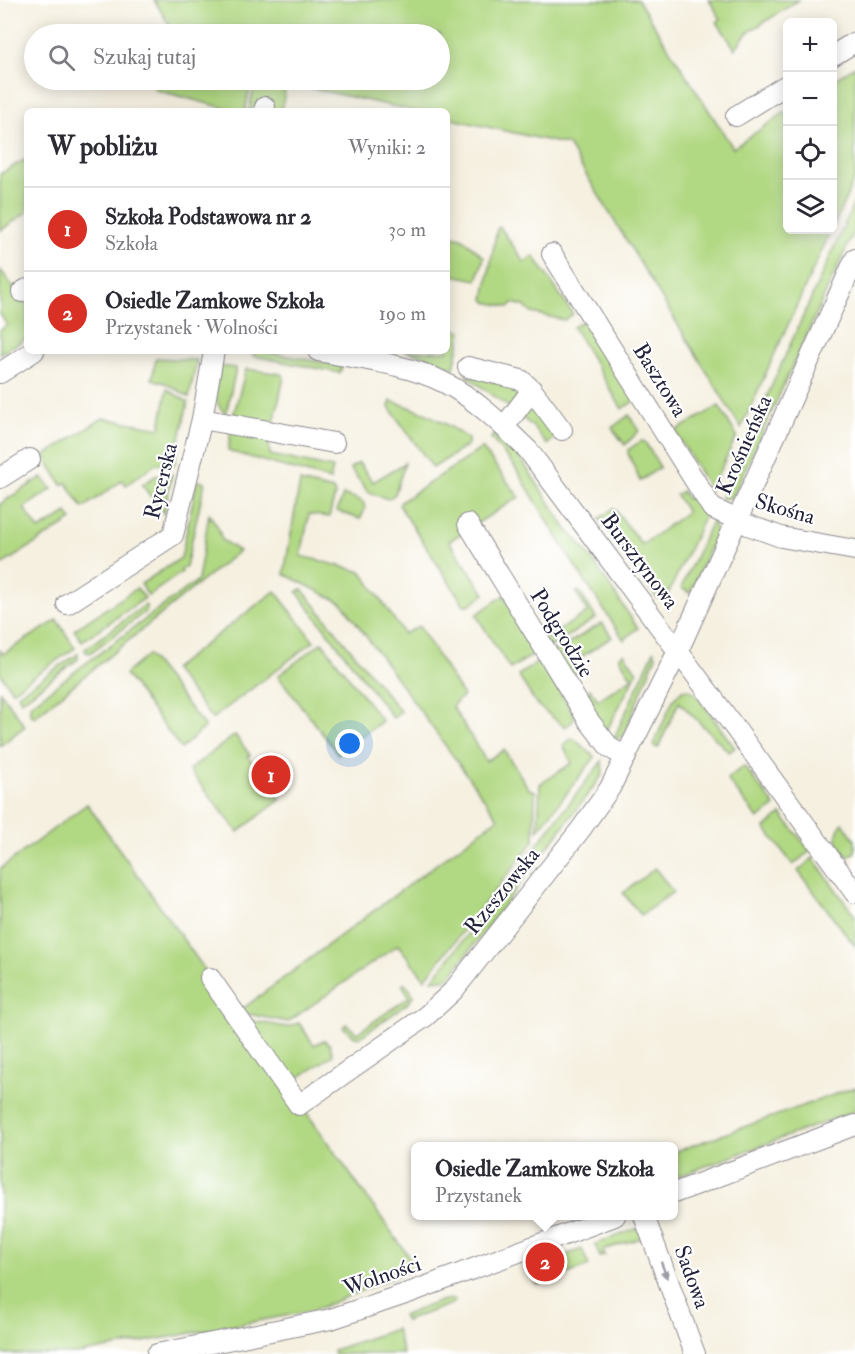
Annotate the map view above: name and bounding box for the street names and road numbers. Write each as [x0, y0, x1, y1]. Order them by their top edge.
street label: Basztowa [626, 338, 694, 423]
street label: Krośnieńska [710, 390, 779, 499]
street label: Rycerska [138, 439, 184, 522]
street label: Skośna [752, 487, 819, 531]
street label: Bursztynowa [595, 507, 686, 615]
street label: Podgrodzie [524, 583, 600, 683]
street label: Rzeszowska [458, 841, 546, 941]
street label: Sadowa [668, 1242, 717, 1313]
street label: Wolności [338, 1250, 425, 1303]

